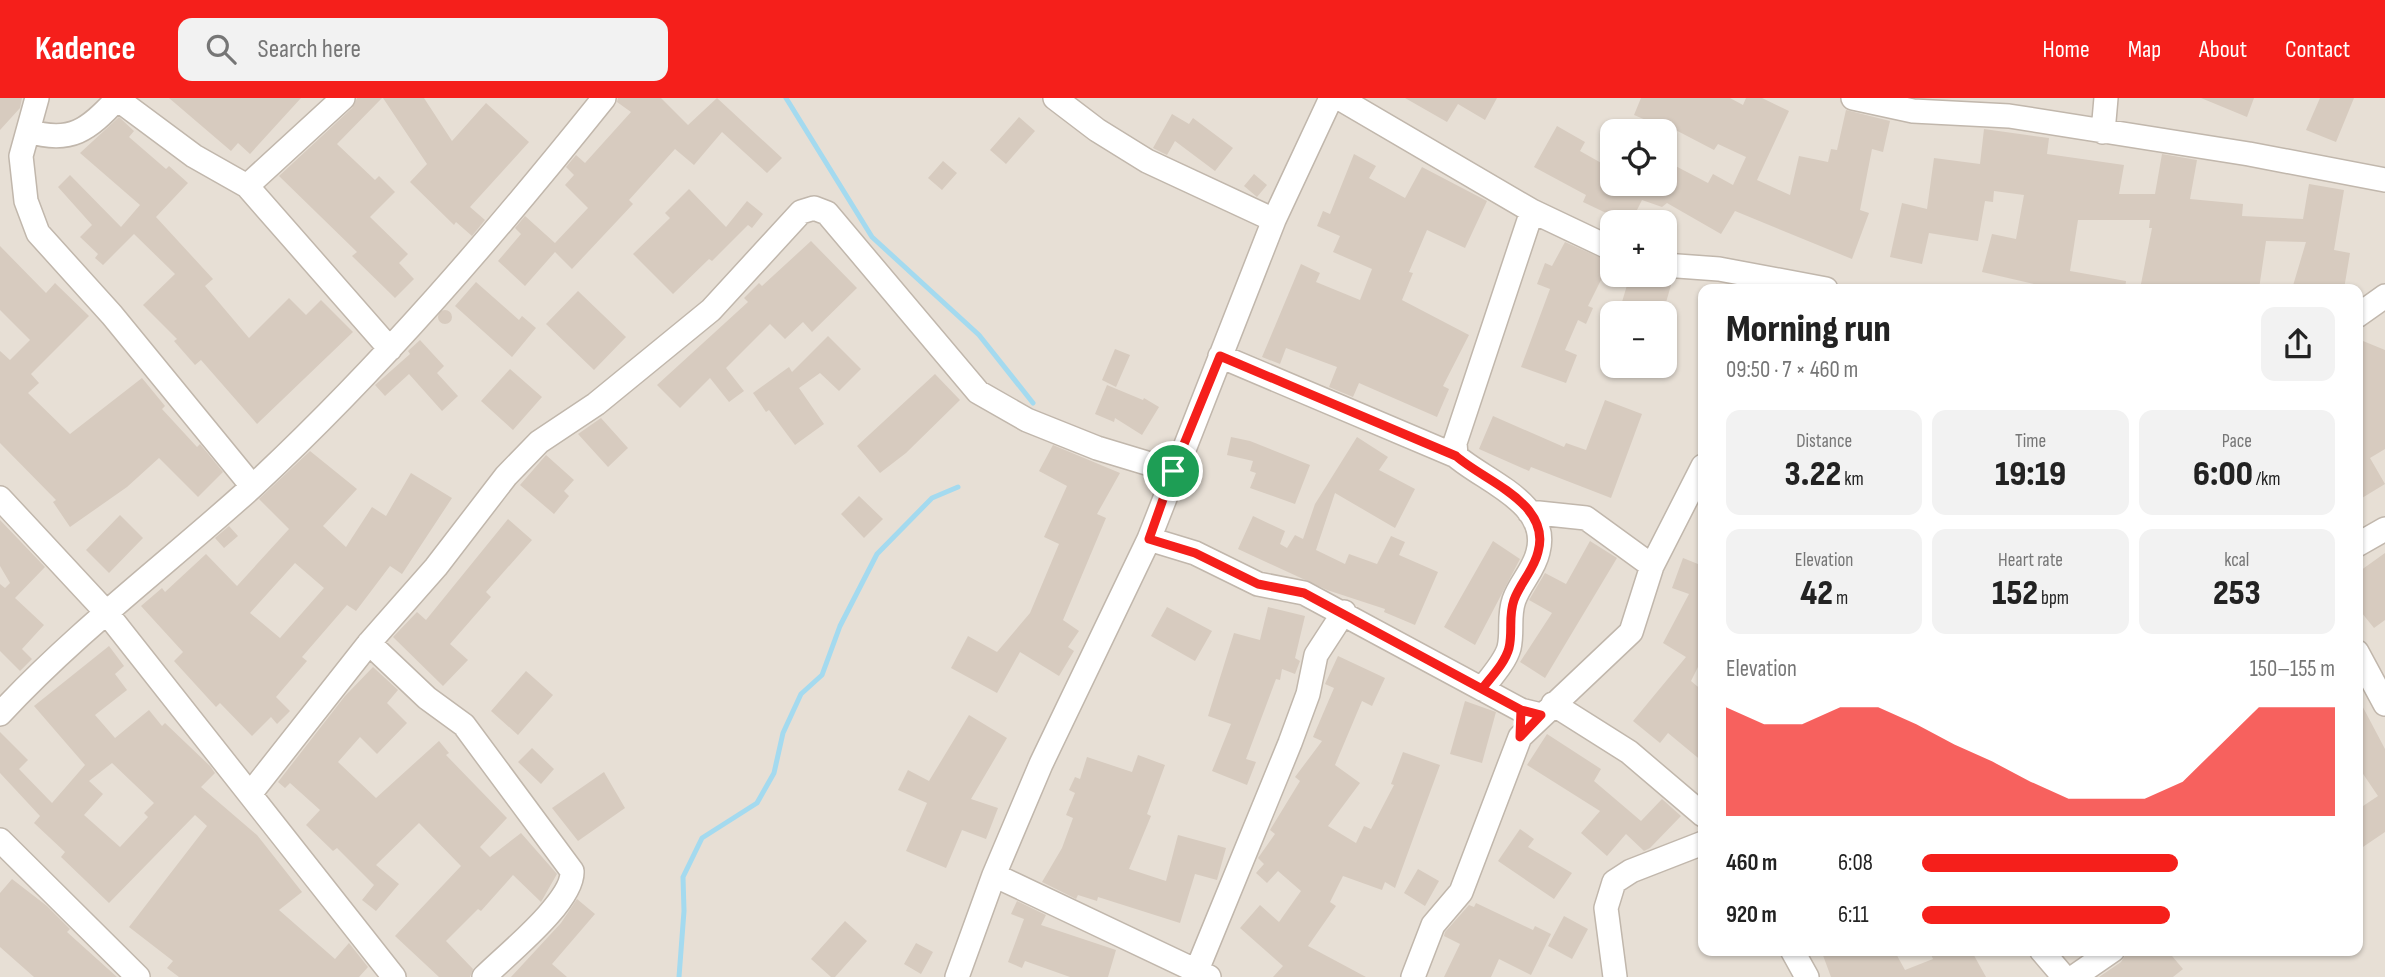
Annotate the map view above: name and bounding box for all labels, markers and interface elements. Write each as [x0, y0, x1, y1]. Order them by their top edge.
search box [178, 18, 668, 81]
text: Kadence [35, 29, 136, 69]
icon: search [202, 30, 240, 68]
text: Search here [258, 34, 361, 65]
text: Home [2042, 35, 2090, 64]
text: Map [2128, 35, 2161, 64]
text: About [2199, 35, 2247, 64]
text: Contact [2285, 35, 2350, 64]
map controls [1600, 119, 1677, 378]
button: locate [1600, 119, 1677, 196]
button: + [1600, 210, 1677, 287]
button: − [1600, 301, 1677, 378]
text: Morning run [1726, 307, 1891, 352]
button: share [2261, 307, 2335, 381]
text: 09:50 · 7 × 460 m [1726, 356, 1858, 384]
text: Distance [1796, 430, 1852, 453]
text: Time [2015, 430, 2046, 453]
text: Pace [2222, 430, 2252, 453]
pin [1143, 441, 1203, 501]
icon: arrive [1154, 452, 1192, 490]
text: 3.22 [1785, 453, 1841, 496]
text: 19:19 [1995, 453, 2066, 496]
text: 6:00 [2193, 453, 2253, 496]
text: km [1841, 468, 1864, 491]
text: /km [2253, 468, 2281, 491]
text: Elevation [1795, 549, 1853, 572]
text: Heart rate [1998, 549, 2063, 572]
text: kcal [2224, 549, 2249, 572]
text: 42 [1800, 572, 1833, 615]
text: 152 [1992, 572, 2038, 615]
text: 253 [2213, 572, 2261, 615]
text: m [1833, 587, 1848, 610]
text: bpm [2038, 587, 2069, 610]
text: Elevation [1726, 655, 1797, 683]
text: 150–155 m [2250, 655, 2335, 683]
text: 460 m [1726, 849, 1777, 877]
text: 6:08 [1838, 849, 1873, 877]
text: 920 m [1726, 901, 1777, 929]
text: 6:11 [1838, 901, 1869, 929]

